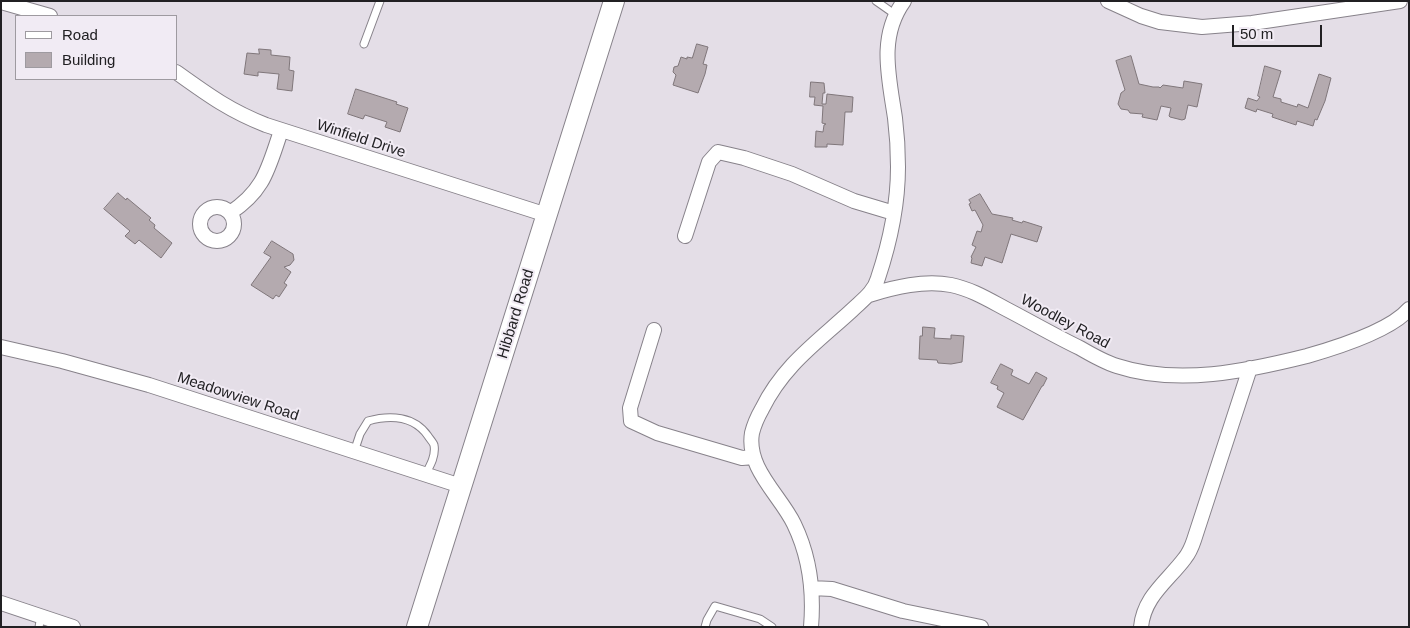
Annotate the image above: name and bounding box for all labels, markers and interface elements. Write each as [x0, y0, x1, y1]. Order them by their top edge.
legend [15, 15, 178, 80]
scale bar [1235, 15, 1325, 47]
text: 50 m [1240, 25, 1273, 42]
text: Road [62, 26, 98, 43]
text: Building [62, 51, 115, 68]
street label: Winfield Drive [314, 116, 408, 162]
street label: Hibbard Road [494, 267, 538, 361]
street label: Woodley Road [1017, 291, 1113, 353]
street label: Meadowview Road [175, 369, 301, 425]

